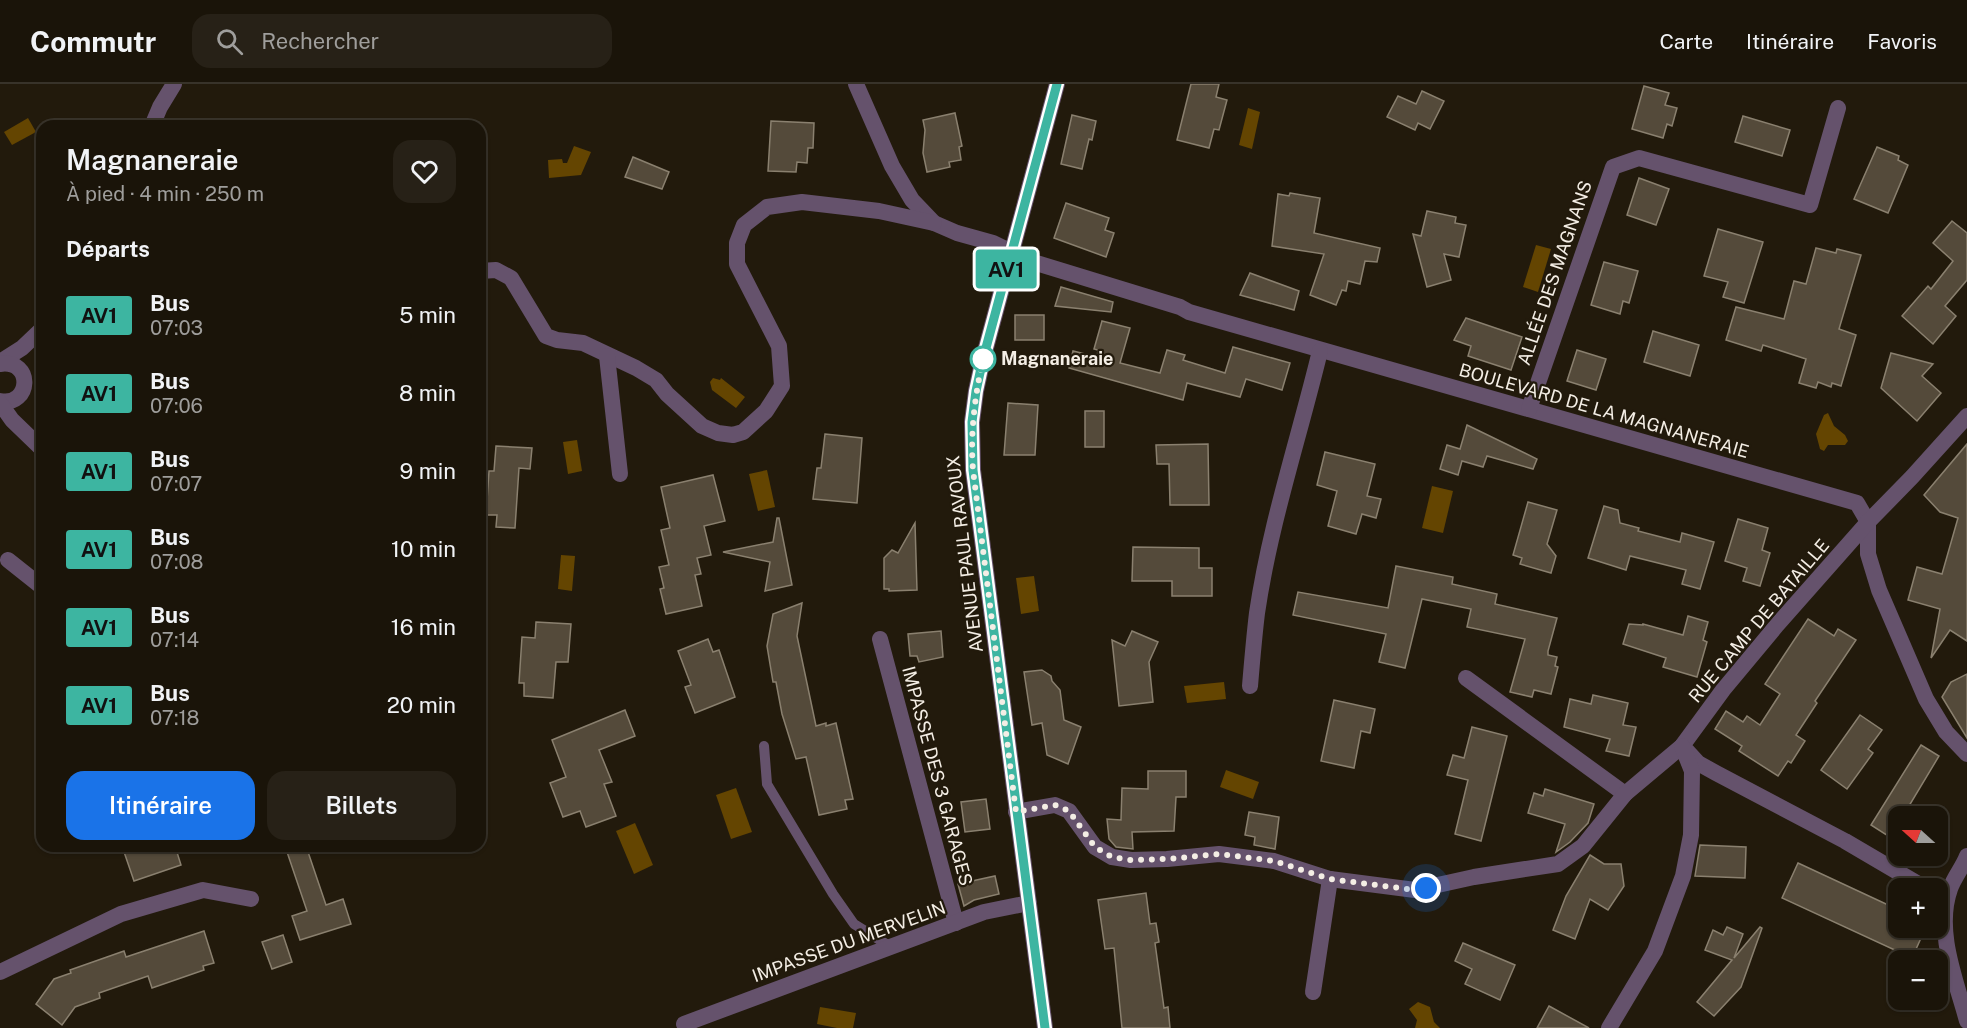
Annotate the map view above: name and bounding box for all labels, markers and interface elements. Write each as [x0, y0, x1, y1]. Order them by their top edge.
search box [192, 14, 612, 68]
text: Commutr [30, 25, 156, 58]
icon: search [213, 25, 246, 58]
text: Rechercher [261, 28, 379, 54]
text: Carte [1659, 29, 1713, 54]
text: Itinéraire [1746, 29, 1834, 54]
text: Favoris [1867, 29, 1937, 54]
button: heart [393, 140, 456, 203]
text: Magnaneraie [66, 143, 239, 176]
street label: ALLÉE DES MAGNANS [1512, 177, 1596, 368]
text: À pied · 4 min · 250 m [66, 182, 264, 206]
text: Départs [66, 236, 150, 262]
line badge: AV1 [972, 250, 1040, 288]
text: AV1 [988, 257, 1024, 282]
text: Bus [150, 290, 190, 316]
text: 5 min [399, 302, 456, 328]
text: AV1 [81, 303, 117, 328]
text: 07:03 [150, 316, 203, 340]
marker: Magnaneraie [970, 346, 996, 372]
place label: Magnaneraie [1001, 348, 1113, 369]
street label: BOULEVARD DE LA MAGNANERAIE [1457, 359, 1752, 462]
text: Bus [150, 368, 190, 394]
text: 8 min [399, 380, 456, 406]
text: AV1 [81, 381, 117, 406]
text: 07:06 [150, 394, 203, 418]
text: Bus [150, 446, 190, 472]
street label: AVENUE PAUL RAVOUX [942, 454, 987, 654]
text: 9 min [400, 458, 456, 484]
text: AV1 [81, 459, 117, 484]
text: 07:07 [150, 472, 202, 496]
text: Bus [150, 524, 190, 550]
street label: RUE CAMP DE BATAILLE [1684, 535, 1833, 707]
text: 10 min [391, 536, 456, 562]
text: AV1 [81, 537, 117, 562]
text: 07:08 [150, 550, 203, 574]
text: Bus [150, 602, 190, 628]
text: 16 min [391, 614, 456, 640]
text: AV1 [81, 615, 117, 640]
text: 07:14 [150, 628, 199, 652]
street label: IMPASSE DES 3 GARAGES [898, 664, 977, 888]
text: Bus [150, 680, 190, 706]
text: 20 min [387, 692, 456, 718]
text: AV1 [81, 693, 117, 718]
text: 07:18 [150, 706, 199, 730]
button: Itinéraire [66, 771, 255, 840]
button: Billets [267, 771, 456, 840]
north arrow [1888, 806, 1948, 866]
map controls [1888, 806, 1948, 1010]
your location [1411, 873, 1441, 903]
button: + [1888, 878, 1948, 938]
street label: IMPASSE DU MERVELIN [749, 897, 948, 986]
button: − [1888, 950, 1948, 1010]

